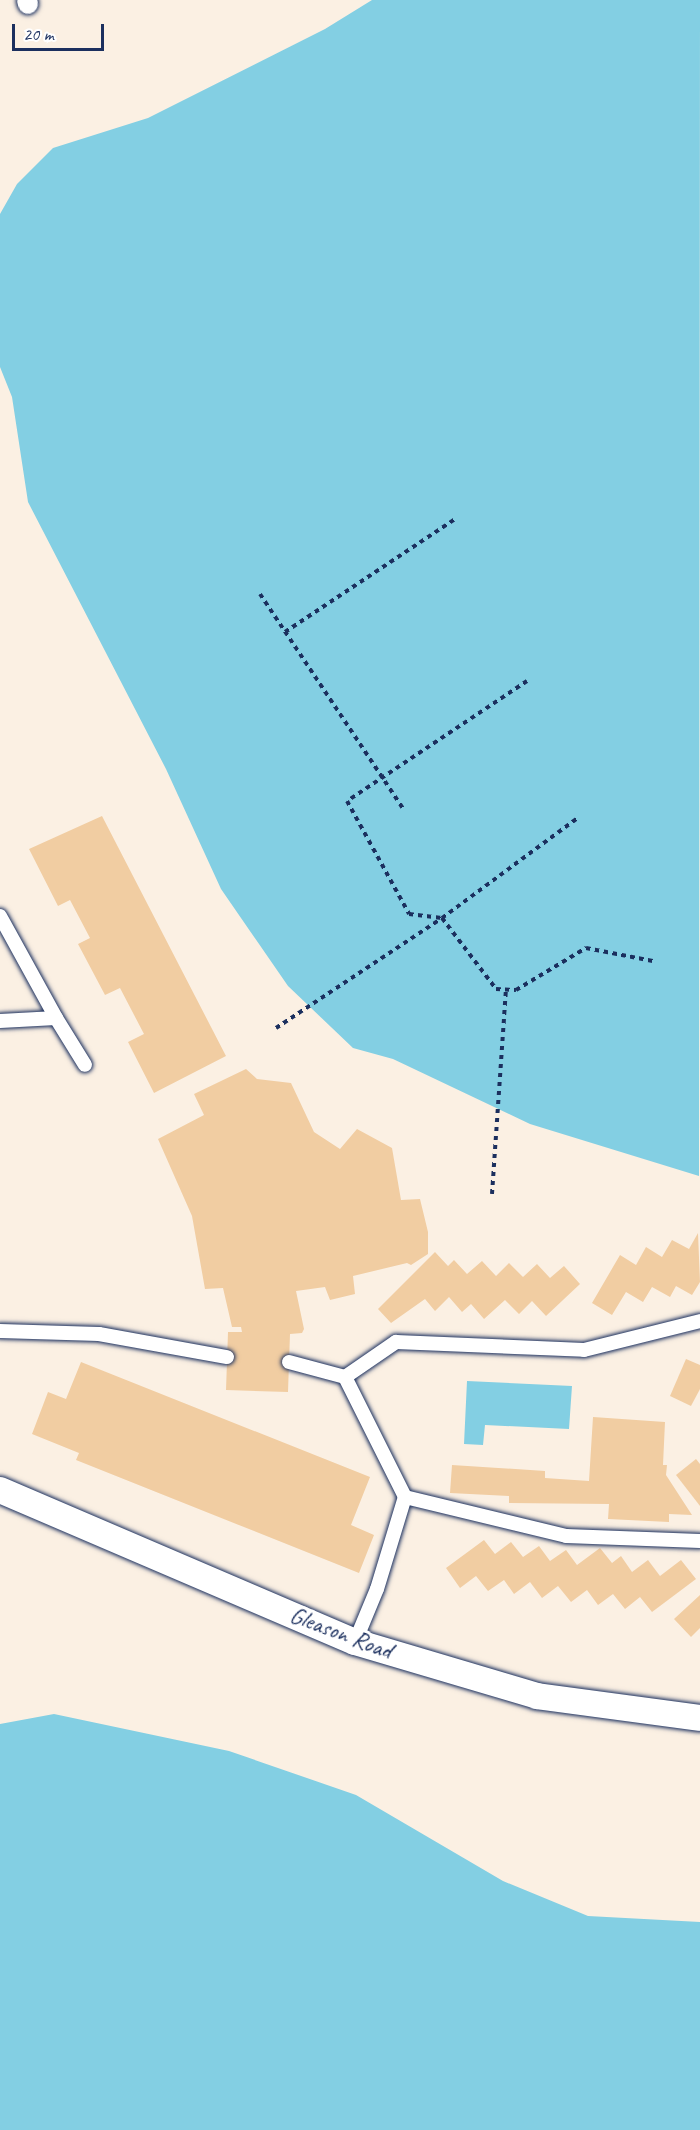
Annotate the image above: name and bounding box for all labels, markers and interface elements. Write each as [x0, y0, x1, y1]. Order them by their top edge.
scale bar [15, 12, 106, 50]
text: 20 m [23, 23, 54, 45]
street label: Gleason Road [286, 1600, 396, 1666]

